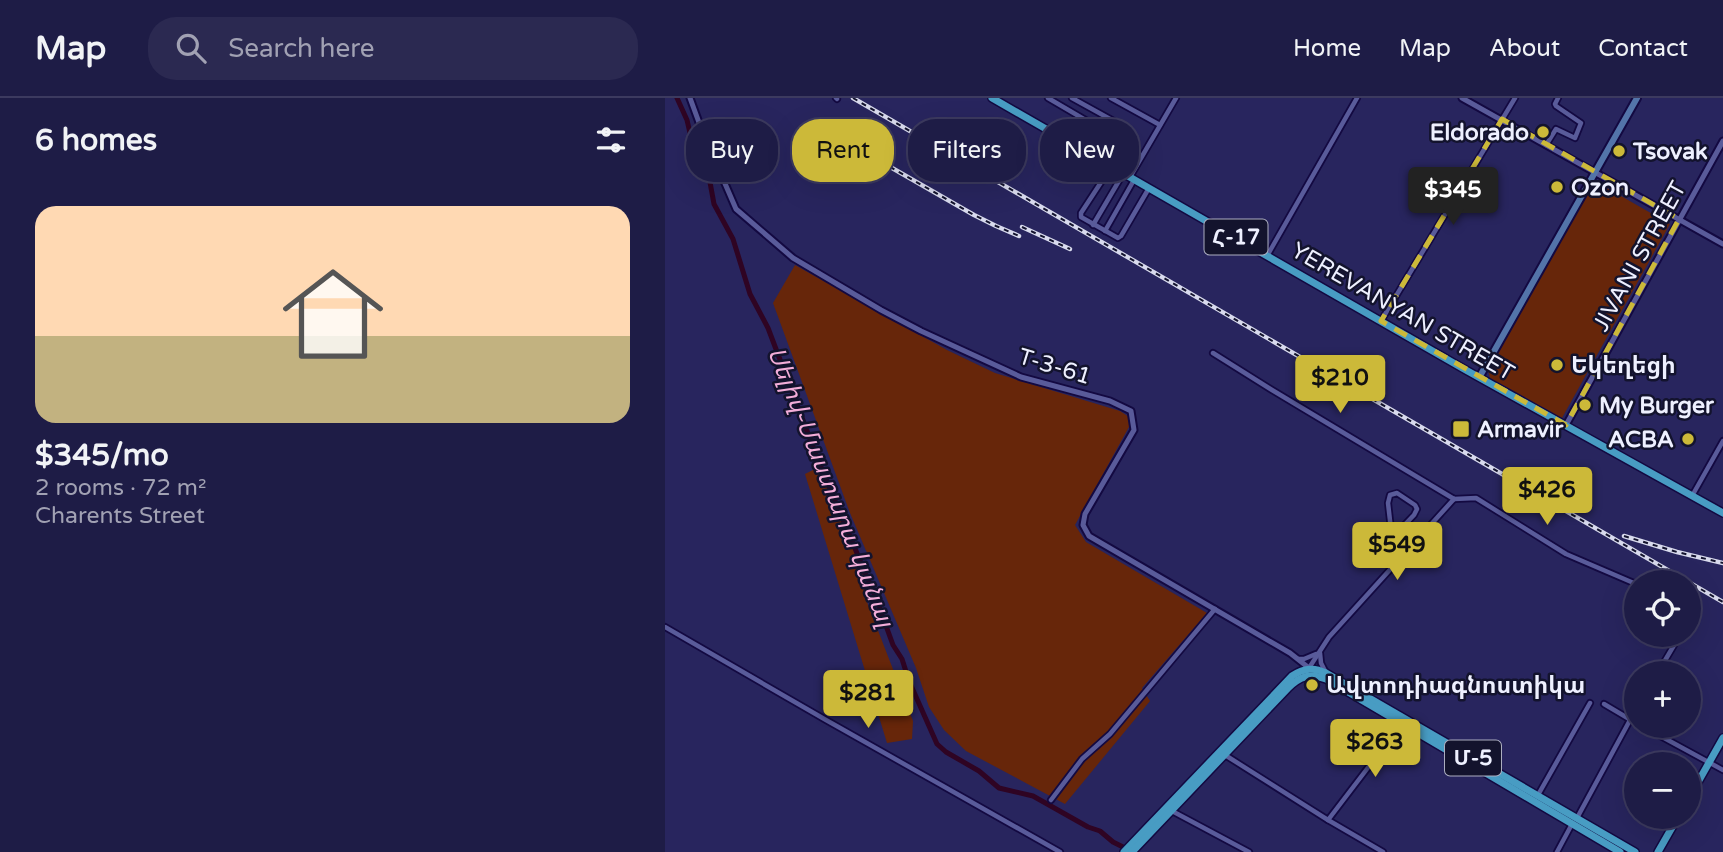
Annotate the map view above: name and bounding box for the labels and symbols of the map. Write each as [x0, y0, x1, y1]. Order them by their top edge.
place label: Eldorado [1430, 119, 1529, 147]
marker: Eldorado [1535, 124, 1551, 140]
place label: Tsovak [1632, 138, 1708, 166]
marker: Tsovak [1611, 143, 1627, 159]
pin: $345 [1412, 167, 1494, 227]
place label: Ozon [1571, 174, 1629, 202]
street label: JIVANI STREET [1587, 176, 1693, 337]
marker: Ozon [1549, 179, 1565, 195]
road number: Հ-17 [1205, 220, 1267, 254]
street label: YEREVANYAN STREET [1286, 236, 1519, 387]
water label: Սելիվ֊Մաստարա կանալ [761, 343, 901, 633]
street label: T-3-61 [1015, 343, 1094, 391]
place label: Եկեղեցի [1571, 352, 1676, 380]
pin: $210 [1299, 356, 1381, 415]
marker: Եկեղեցի [1549, 357, 1565, 373]
place label: My Burger [1599, 392, 1715, 420]
marker: My Burger [1577, 397, 1593, 413]
place label: Armavir [1477, 416, 1565, 444]
marker: Armavir [1451, 419, 1471, 439]
place label: ACBA [1608, 426, 1674, 454]
marker: ACBA [1680, 431, 1696, 447]
pin: $426 [1506, 468, 1588, 527]
pin: $549 [1356, 522, 1438, 582]
pin: $281 [827, 670, 909, 730]
place label: Ավտոդիագնոստիկա [1326, 672, 1585, 700]
marker: Ավտոդիագնոստիկա [1304, 677, 1320, 693]
pin: $263 [1334, 720, 1416, 779]
road number: Մ-5 [1445, 740, 1501, 776]

